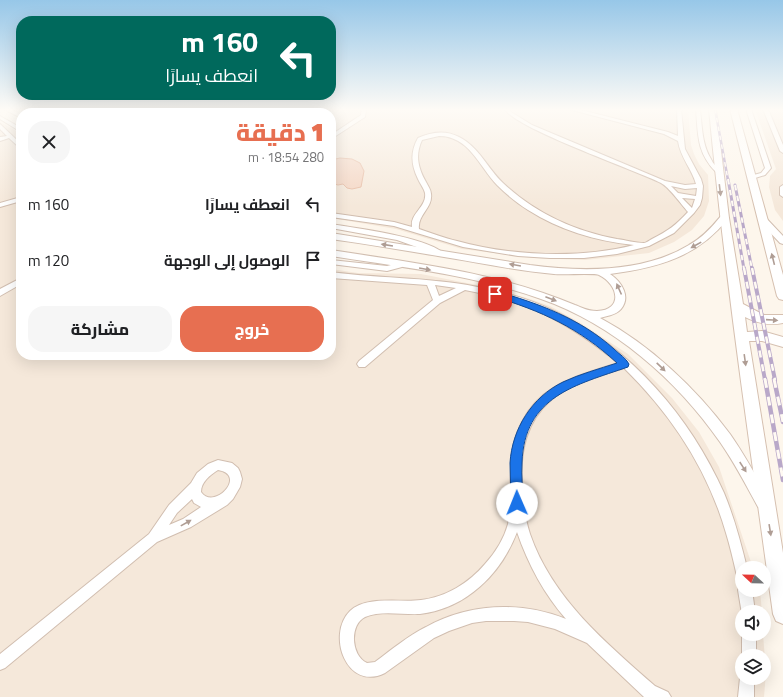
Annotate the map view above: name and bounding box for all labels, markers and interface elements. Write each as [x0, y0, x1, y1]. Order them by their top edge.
text: 160 m [181, 20, 258, 63]
icon: left [272, 32, 324, 84]
text: انعطف يسارًا [165, 62, 258, 89]
text: 1 دقيقة [236, 114, 324, 150]
button: close [28, 121, 70, 163]
text: 280 m · 18:54 [248, 147, 324, 167]
one-way arrow [717, 184, 723, 196]
text: 160 m [28, 193, 69, 216]
text: انعطف يسارًا [205, 193, 290, 216]
icon: left [302, 193, 324, 215]
one-way arrow [690, 241, 702, 248]
one-way arrow [381, 242, 393, 248]
text: 120 m [28, 249, 69, 272]
text: الوصول إلى الوجهة [164, 249, 290, 272]
icon: arrive [302, 249, 324, 271]
one-way arrow [770, 252, 776, 264]
one-way arrow [509, 262, 521, 268]
one-way arrow [418, 266, 431, 272]
pin [478, 277, 512, 311]
icon: arrive [484, 283, 506, 305]
one-way arrow [616, 284, 622, 295]
one-way arrow [545, 296, 557, 302]
button: مشاركة [28, 306, 172, 352]
button: خروج [180, 306, 324, 352]
one-way arrow [766, 316, 778, 323]
one-way arrow [742, 354, 748, 366]
one-way arrow [656, 362, 666, 371]
one-way arrow [739, 462, 747, 472]
position arrow [496, 482, 538, 524]
one-way arrow [180, 519, 192, 526]
one-way arrow [767, 524, 773, 536]
north arrow [735, 561, 771, 597]
map controls [735, 561, 771, 685]
button: sound [735, 605, 771, 641]
button: layers [735, 649, 771, 685]

